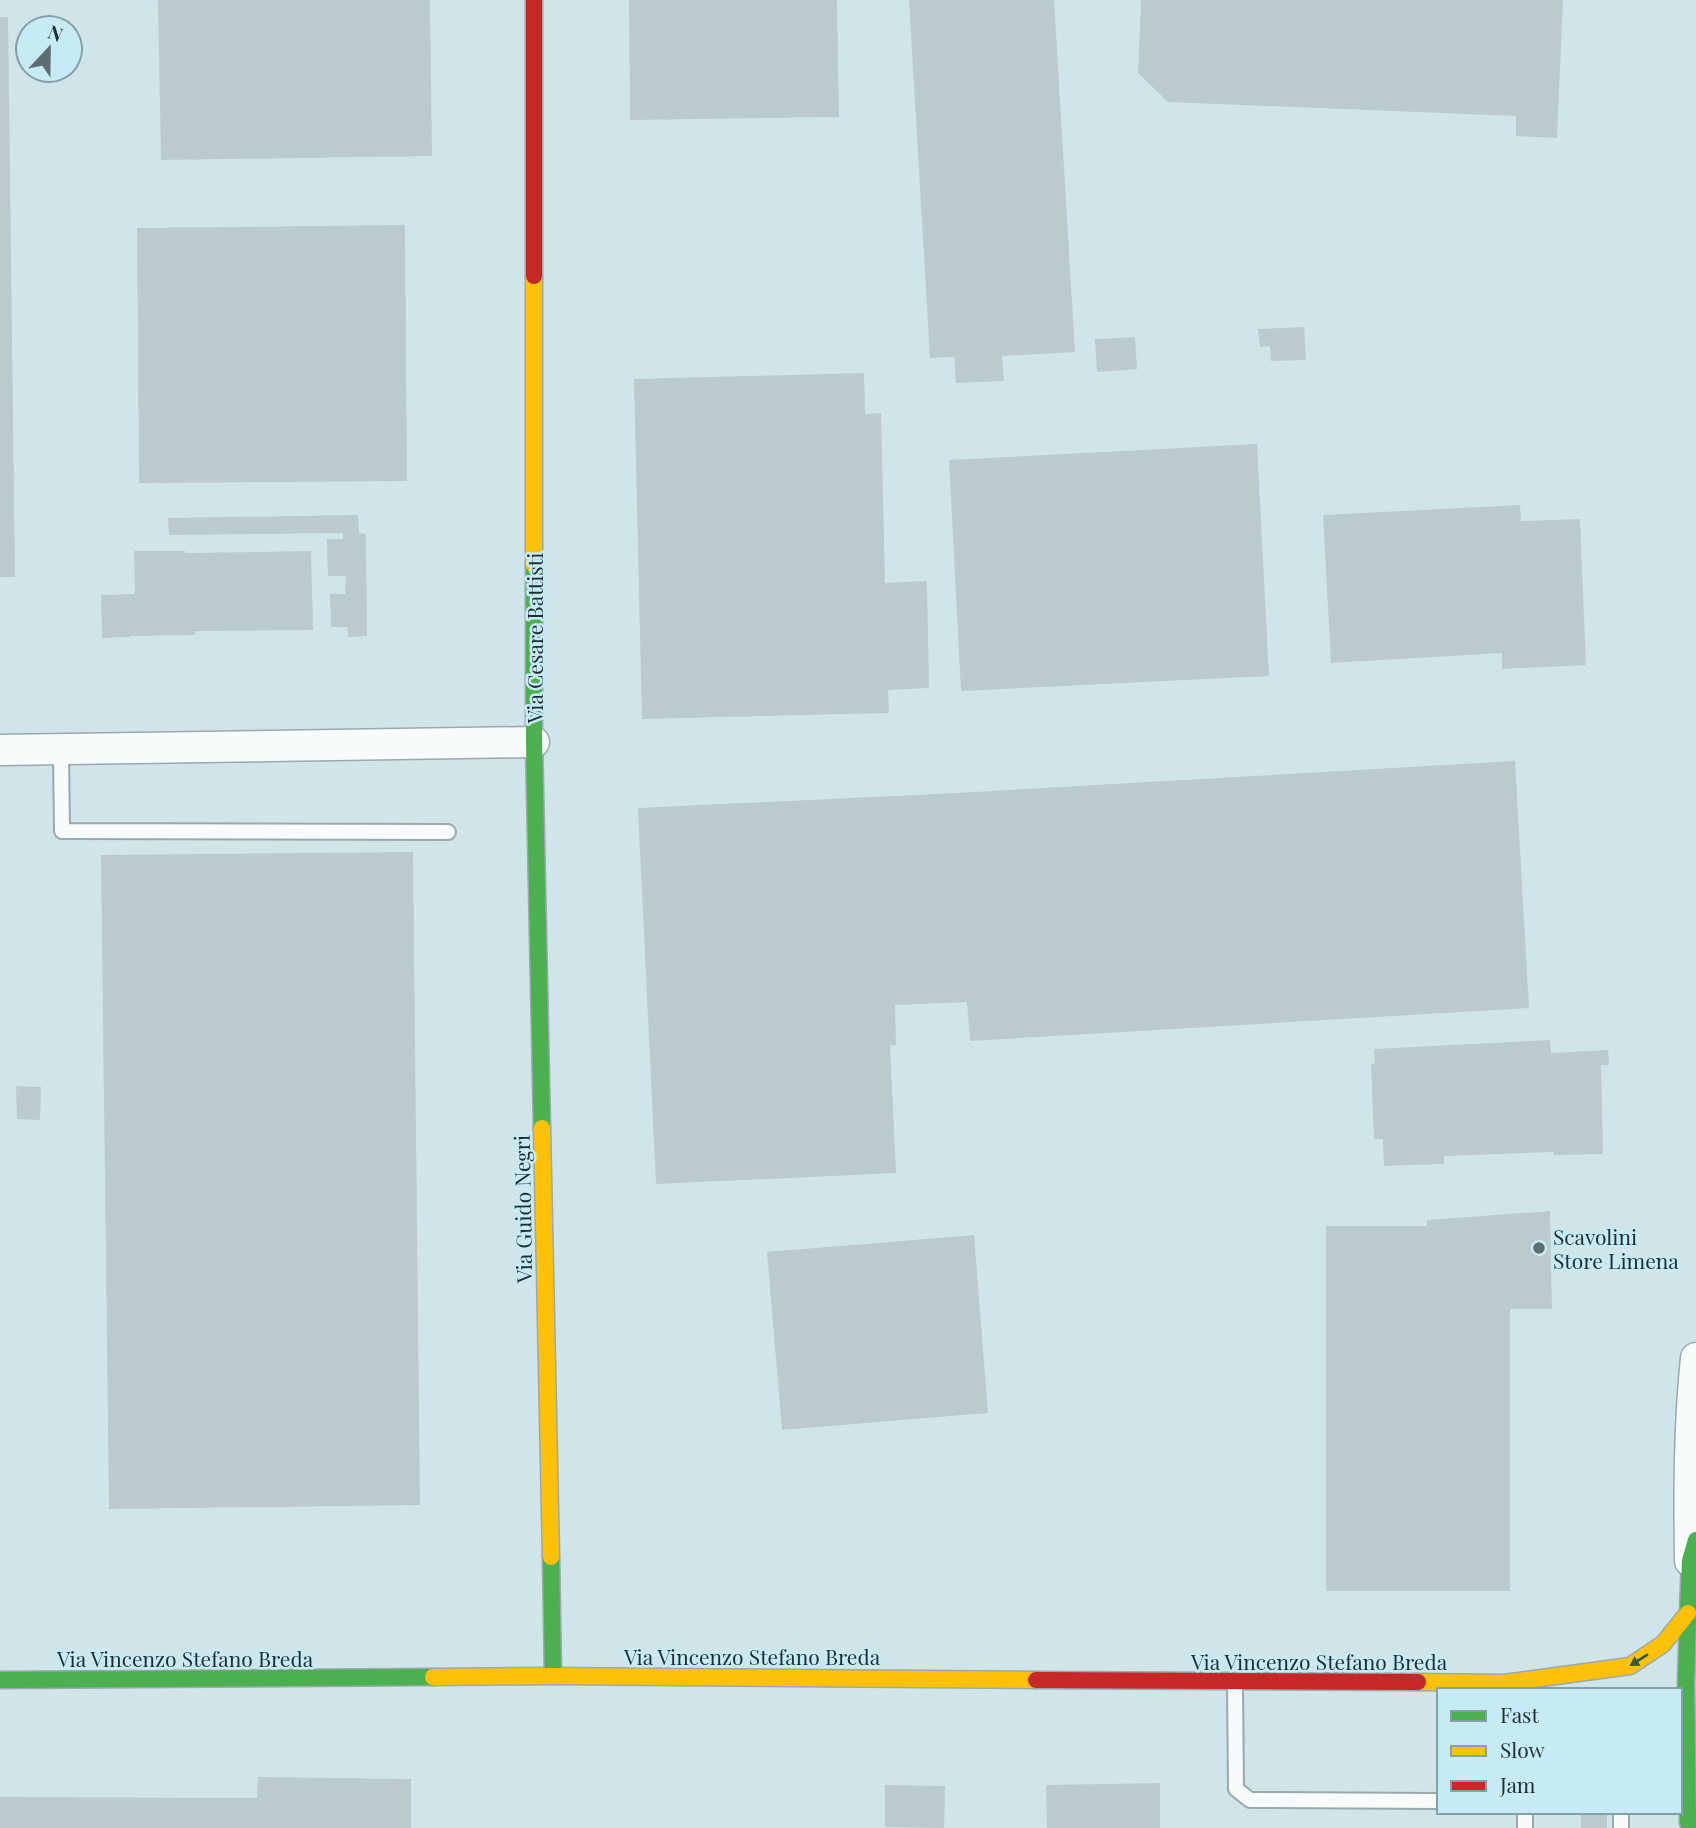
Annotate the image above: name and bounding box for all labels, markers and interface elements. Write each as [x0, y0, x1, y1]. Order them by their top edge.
north arrow [14, 14, 84, 84]
text: N [45, 18, 67, 47]
street label: Via Cesare Battisti [520, 553, 548, 724]
street label: Via Guido Negri [507, 1135, 537, 1284]
place label: Scavolini Store Limena [1553, 1222, 1679, 1274]
marker: Scavolini Store Limena [1531, 1240, 1547, 1256]
street label: Via Vincenzo Stefano Breda [623, 1642, 881, 1670]
street label: Via Vincenzo Stefano Breda [56, 1644, 314, 1672]
street label: Via Vincenzo Stefano Breda [1190, 1647, 1448, 1675]
one-way arrow [1629, 1653, 1648, 1666]
legend [1437, 1688, 1682, 1814]
text: Fast [1500, 1700, 1539, 1728]
text: Slow [1500, 1735, 1545, 1763]
text: Jam [1499, 1770, 1536, 1798]

